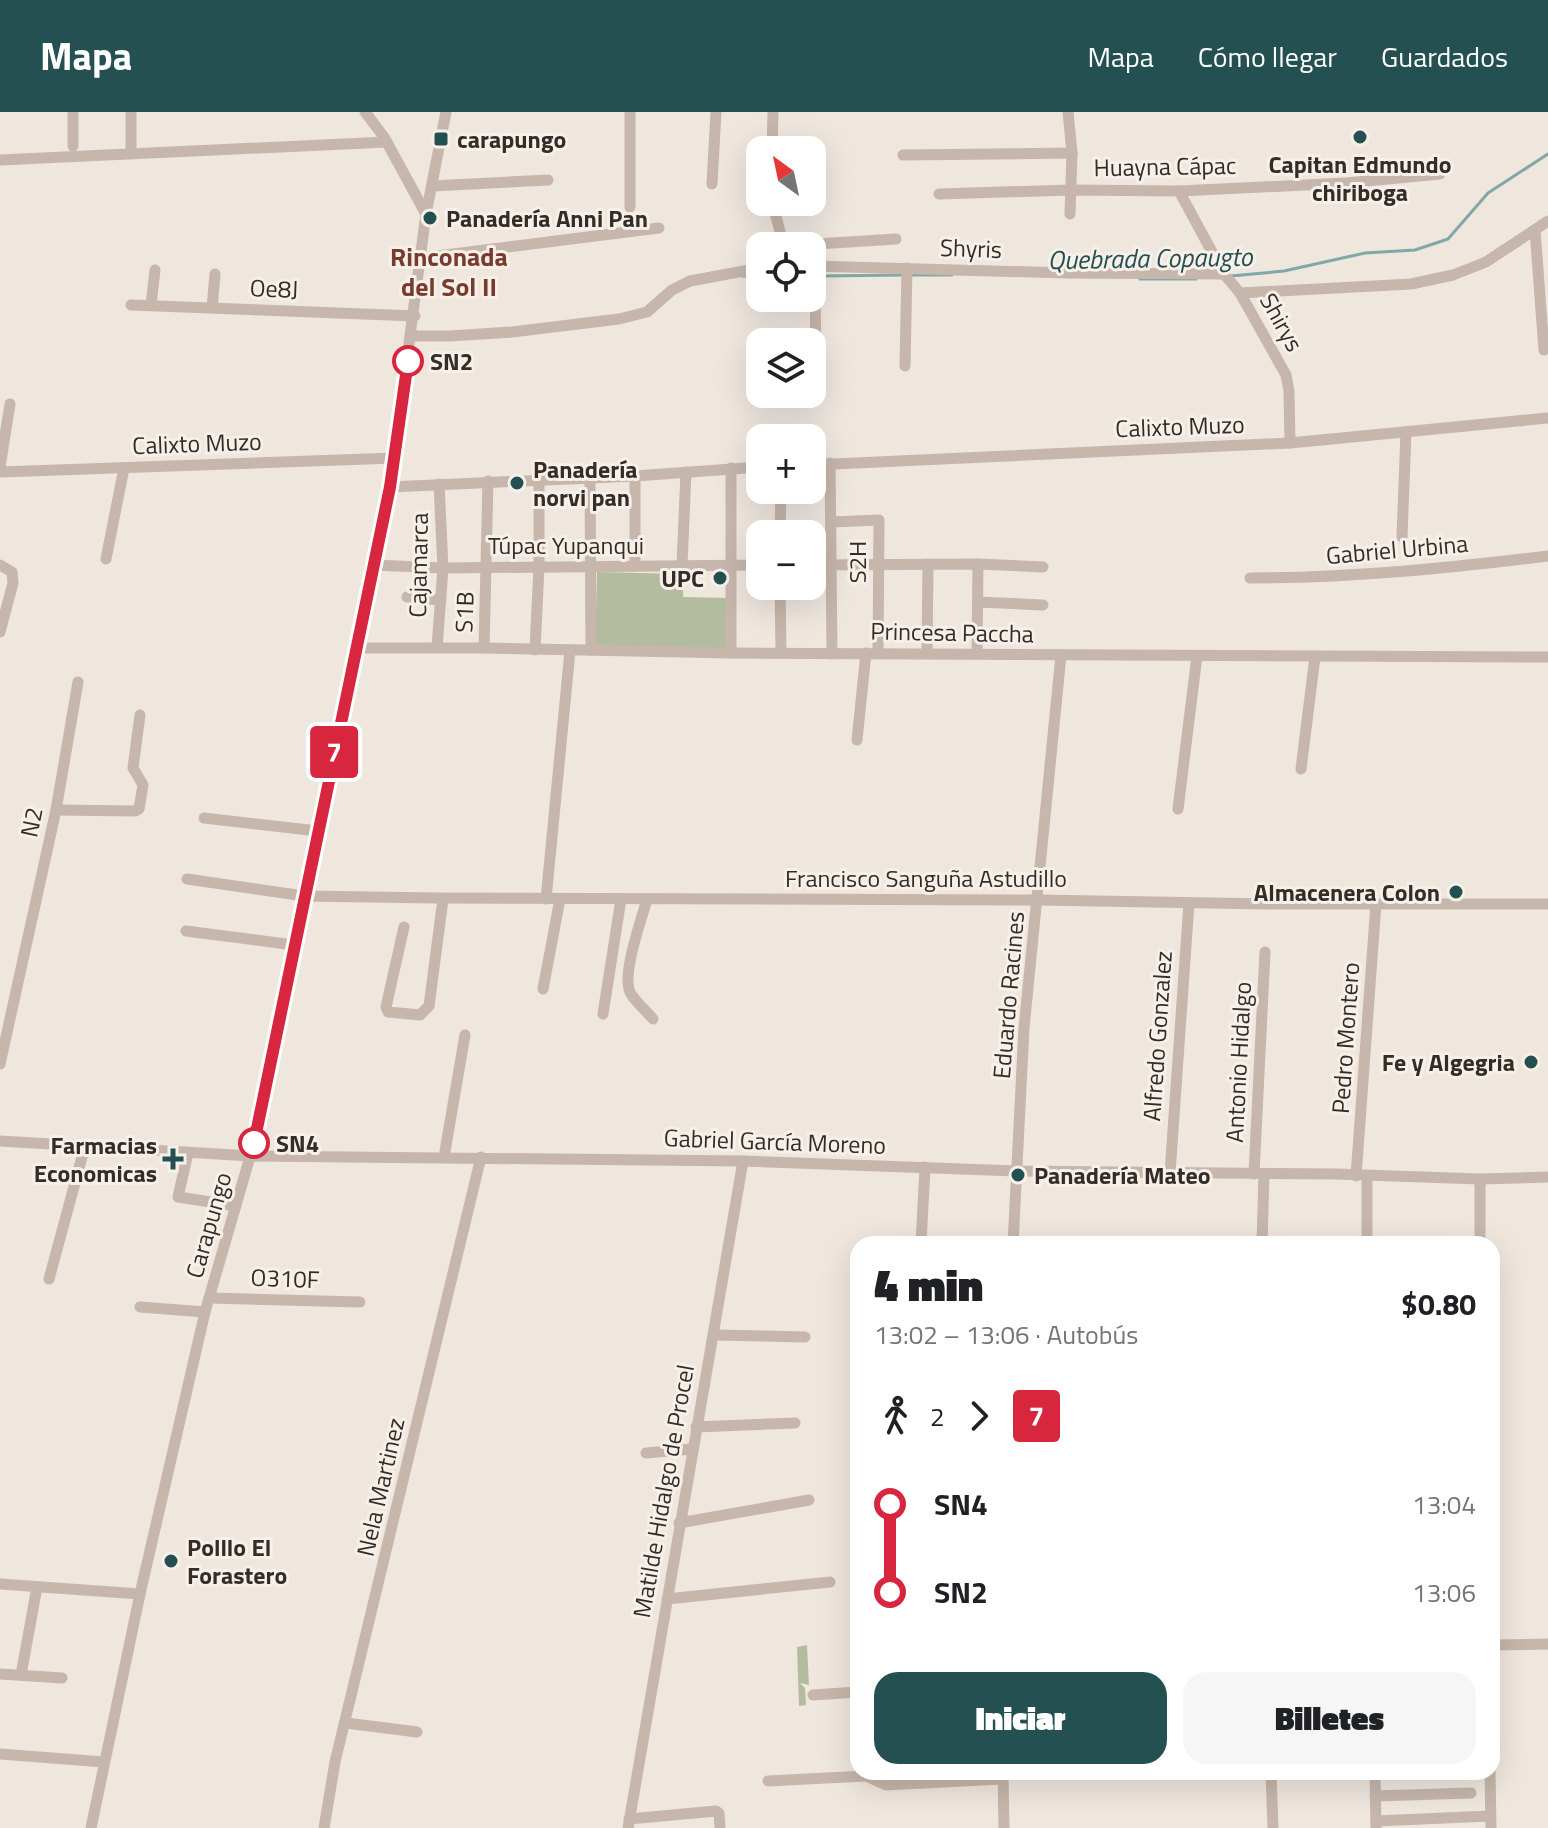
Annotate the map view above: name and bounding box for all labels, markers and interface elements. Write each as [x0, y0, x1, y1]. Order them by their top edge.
text: Mapa [40, 27, 132, 85]
text: Mapa [1087, 35, 1154, 78]
text: Cómo llegar [1198, 35, 1337, 78]
text: Guardados [1381, 35, 1508, 78]
place label: carapungo [457, 121, 566, 157]
marker: Capitan Edmundo chiriboga [1351, 128, 1369, 146]
marker: carapungo [432, 130, 450, 148]
north arrow [746, 136, 826, 216]
map controls [746, 136, 826, 600]
place label: Capitan Edmundo chiriboga [1268, 146, 1452, 210]
street label: Huayna Cápac [1093, 147, 1237, 185]
place label: Panadería Anni Pan [446, 200, 648, 236]
marker: Panadería Anni Pan [421, 209, 439, 227]
street label: Shyris [939, 229, 1003, 267]
button: locate [746, 232, 826, 312]
district label: Rinconada del Sol II [390, 237, 508, 306]
water label: Quebrada Copaugto [1047, 237, 1254, 279]
street label: Oe8J [249, 269, 299, 307]
street label: Shirys [1251, 286, 1313, 358]
button: layers [746, 328, 826, 408]
place label: SN2 [430, 343, 473, 379]
marker: SN2 [393, 346, 423, 376]
street label: Calixto Muzo [1115, 406, 1245, 446]
street label: Calixto Muzo [132, 423, 262, 463]
button: + [746, 424, 826, 504]
place label: Panadería norvi pan [533, 451, 638, 515]
marker: Panadería norvi pan [508, 474, 526, 492]
street label: Cajamarca [399, 512, 437, 618]
button: − [746, 520, 826, 600]
street label: Gabriel Urbina [1324, 525, 1470, 573]
street label: Túpac Yupanqui [488, 527, 644, 563]
street label: S2H [839, 541, 875, 583]
place label: UPC [661, 560, 704, 596]
marker: UPC [711, 569, 729, 587]
street label: S1B [445, 591, 483, 633]
street label: Princesa Paccha [870, 613, 1034, 651]
line badge: 7 [308, 726, 360, 778]
text: 7 [326, 730, 342, 773]
street label: N2 [10, 804, 52, 840]
street label: Francisco Sanguña Astudillo [785, 860, 1067, 896]
place label: Almacenera Colon [1254, 874, 1440, 910]
marker: Almacenera Colon [1447, 883, 1465, 901]
street label: Eduardo Racines [983, 910, 1033, 1080]
street label: Alfredo Gonzalez [1133, 950, 1181, 1122]
street label: Pedro Montero [1322, 961, 1368, 1115]
street label: Antonio Hidalgo [1216, 981, 1260, 1143]
place label: Fe y Algegria [1382, 1044, 1515, 1080]
marker: Fe y Algegria [1522, 1053, 1540, 1071]
street label: Gabriel García Moreno [663, 1119, 887, 1163]
place label: SN4 [276, 1125, 319, 1161]
place label: Farmacias Economicas [34, 1127, 157, 1191]
marker: SN4 [239, 1128, 269, 1158]
marker: Farmacias Economicas [164, 1150, 182, 1168]
place label: Panadería Mateo [1034, 1157, 1211, 1193]
marker: Panadería Mateo [1009, 1166, 1027, 1184]
street label: Carapungo [176, 1168, 240, 1282]
text: 4 min [874, 1251, 983, 1318]
street label: O310F [250, 1259, 320, 1297]
text: $0.80 [1401, 1281, 1476, 1327]
text: 13:02 – 13:06 · Autobús [874, 1315, 1138, 1354]
street label: Matilde Hidalgo de Procel [623, 1362, 703, 1620]
icon: walk [874, 1394, 918, 1438]
icon: forward [957, 1394, 1001, 1438]
text: 7 [1029, 1394, 1044, 1437]
text: 2 [930, 1397, 945, 1436]
street label: Nela Martinez [347, 1414, 413, 1560]
text: SN4 [934, 1481, 988, 1527]
text: 13:04 [1412, 1485, 1476, 1524]
place label: Polllo El Forastero [187, 1529, 287, 1593]
marker: Polllo El Forastero [162, 1552, 180, 1570]
text: SN2 [934, 1569, 988, 1615]
text: 13:06 [1412, 1573, 1476, 1612]
button: Iniciar [874, 1672, 1167, 1764]
button: Billetes [1183, 1672, 1476, 1764]

